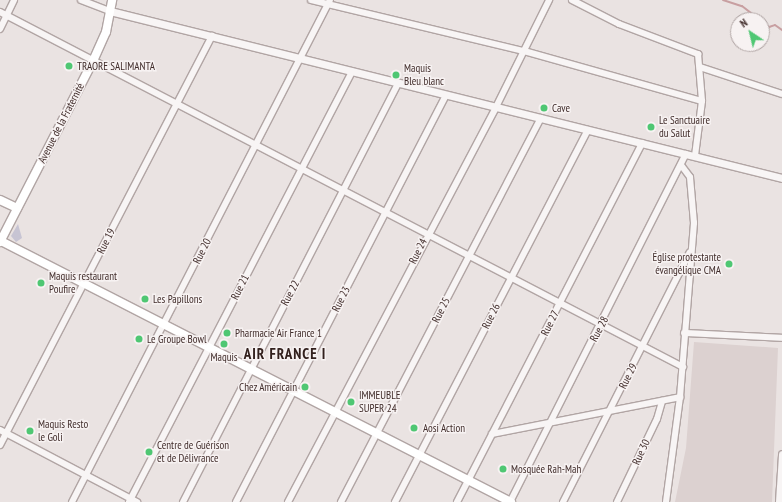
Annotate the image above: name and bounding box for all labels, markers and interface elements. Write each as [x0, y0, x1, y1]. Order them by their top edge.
north arrow [730, 12, 770, 52]
text: N [737, 16, 750, 30]
place label: TRAORE SALIMANTA [77, 59, 155, 73]
marker: TRAORE SALIMANTA [64, 61, 74, 71]
place label: Maquis Bleu blanc [404, 62, 444, 88]
marker: Maquis Bleu blanc [391, 70, 401, 80]
street label: Avenue de la Fraternité [35, 81, 87, 165]
place label: Cave [552, 101, 570, 115]
marker: Cave [539, 103, 549, 113]
place label: Le Sanctuaire du Salut [659, 114, 710, 140]
marker: Le Sanctuaire du Salut [646, 122, 656, 132]
street label: Rue 19 [94, 226, 118, 256]
street label: Rue 20 [190, 236, 214, 266]
street label: Rue 24 [406, 236, 430, 266]
place label: Église protestante évangélique CMA [653, 251, 721, 277]
marker: Église protestante évangélique CMA [724, 259, 734, 269]
place label: Maquis restaurant Poufire [49, 270, 117, 296]
street label: Rue 21 [228, 272, 252, 302]
marker: Maquis restaurant Poufire [36, 278, 46, 288]
street label: Rue 22 [278, 278, 302, 308]
street label: Rue 23 [329, 284, 353, 314]
place label: Les Papillons [153, 292, 202, 306]
marker: Les Papillons [140, 294, 150, 304]
street label: Rue 25 [429, 295, 453, 325]
street label: Rue 26 [479, 301, 503, 331]
street label: Rue 27 [538, 308, 562, 338]
street label: Rue 28 [587, 314, 611, 344]
place label: Pharmacie Air France 1 [235, 326, 322, 340]
marker: Pharmacie Air France 1 [222, 328, 232, 338]
place label: Le Groupe Bowl [147, 332, 206, 346]
marker: Le Groupe Bowl [134, 334, 144, 344]
marker: Maquis [219, 339, 229, 349]
district label: AIR FRANCE I [244, 345, 326, 363]
place label: Maquis [210, 350, 238, 364]
street label: Rue 29 [616, 361, 640, 391]
place label: Chez Américain [239, 380, 297, 394]
marker: Chez Américain [300, 382, 310, 392]
place label: IMMEUBLE SUPER 24 [359, 389, 400, 415]
marker: IMMEUBLE SUPER 24 [346, 397, 356, 407]
place label: Maquis Resto le Goli [38, 418, 88, 444]
place label: Aosi Action [423, 421, 465, 435]
marker: Aosi Action [408, 422, 420, 434]
marker: Maquis Resto le Goli [25, 426, 35, 436]
street label: Rue 30 [629, 437, 653, 467]
place label: Centre de Guérison et de Délivrance [157, 439, 229, 465]
marker: Centre de Guérison et de Délivrance [144, 447, 154, 457]
place label: Mosquée Rah-Mah [511, 462, 581, 476]
marker: Mosquée Rah-Mah [498, 464, 508, 474]

